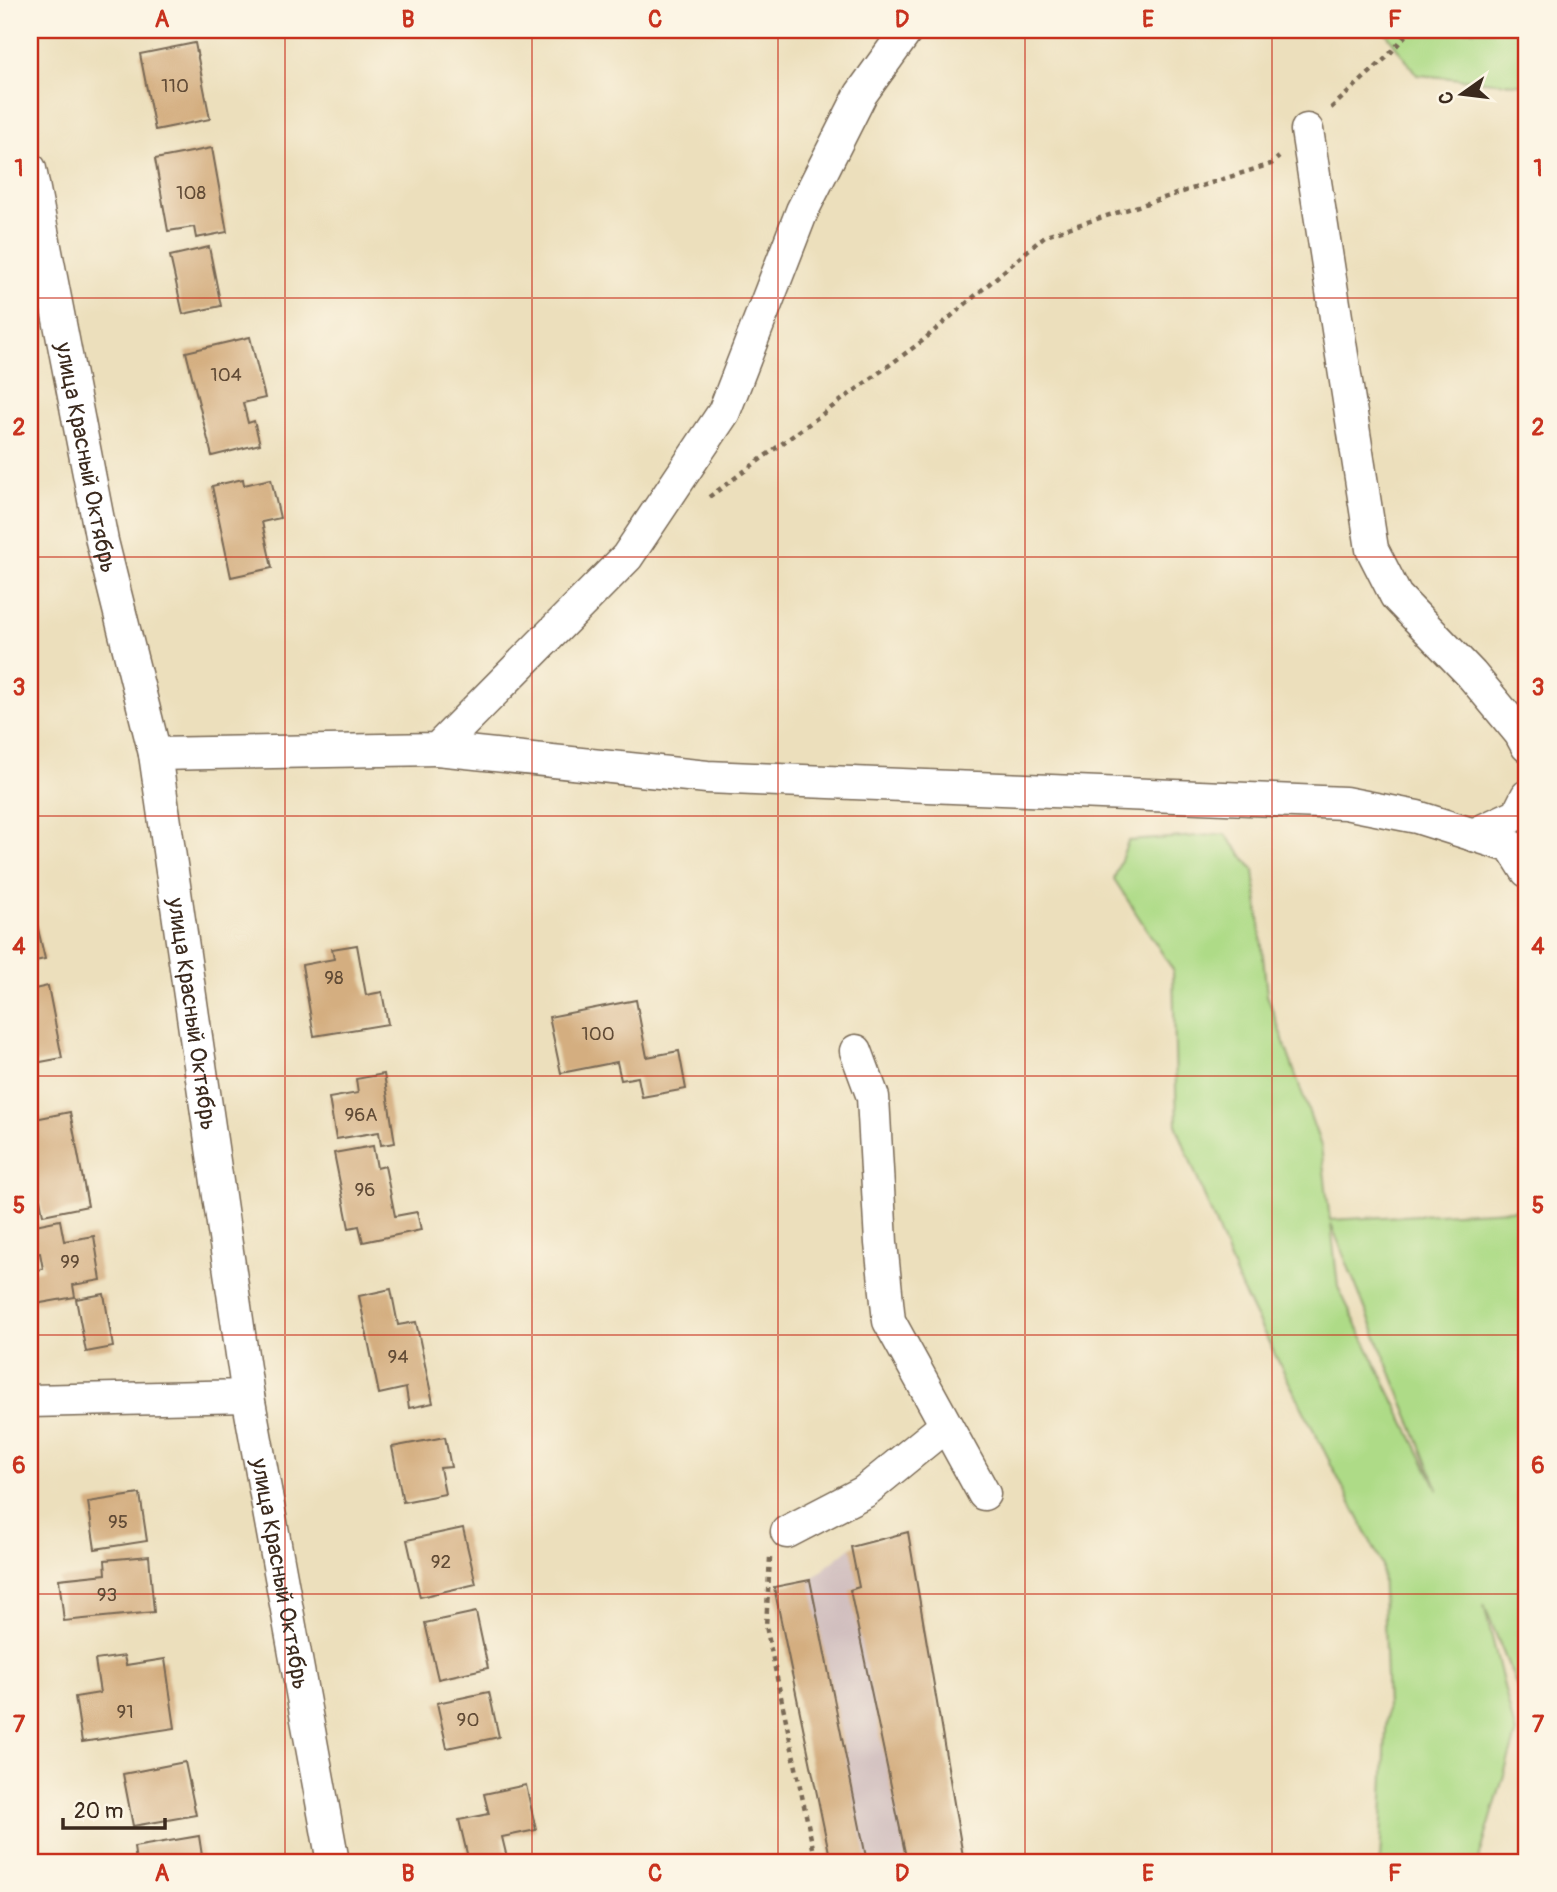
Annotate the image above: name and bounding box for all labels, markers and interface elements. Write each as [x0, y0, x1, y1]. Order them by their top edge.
text: A [155, 5, 170, 34]
text: B [401, 5, 415, 34]
text: C [648, 5, 662, 34]
text: D [895, 5, 909, 34]
text: E [1142, 5, 1154, 34]
text: F [1388, 5, 1402, 34]
north arrow [1428, 60, 1498, 130]
house number: 110 [161, 74, 189, 98]
text: С [1433, 89, 1460, 106]
text: 1 [15, 154, 24, 183]
text: 1 [1534, 154, 1543, 183]
house number: 108 [176, 181, 206, 205]
street label: улица Красный Октябрь [49, 339, 124, 576]
house number: 104 [210, 363, 242, 387]
text: 2 [13, 413, 26, 442]
text: 2 [1532, 413, 1545, 442]
text: 3 [13, 673, 25, 702]
text: 3 [1532, 673, 1544, 702]
street label: улица Красный Октябрь [161, 895, 224, 1132]
text: 4 [12, 932, 26, 961]
text: 4 [1531, 932, 1545, 961]
house number: 98 [324, 966, 344, 990]
house number: 100 [581, 1022, 615, 1046]
house number: 96А [344, 1103, 378, 1127]
house number: 96 [355, 1178, 375, 1202]
text: 5 [13, 1191, 25, 1220]
text: 5 [1532, 1191, 1544, 1220]
house number: 99 [60, 1250, 80, 1274]
house number: 94 [388, 1345, 408, 1369]
text: 6 [12, 1451, 26, 1480]
text: 6 [1531, 1451, 1545, 1480]
street label: улица Красный Октябрь [245, 1455, 316, 1692]
house number: 95 [108, 1510, 128, 1534]
house number: 92 [431, 1550, 451, 1574]
house number: 93 [97, 1583, 117, 1607]
house number: 91 [116, 1700, 134, 1724]
house number: 90 [457, 1708, 479, 1732]
text: 7 [13, 1710, 26, 1739]
text: 7 [1532, 1710, 1545, 1739]
scale bar [63, 1787, 164, 1831]
text: 20 m [74, 1798, 123, 1825]
text: A [155, 1859, 170, 1888]
text: B [401, 1859, 415, 1888]
text: C [648, 1859, 662, 1888]
text: D [895, 1859, 909, 1888]
text: E [1142, 1859, 1154, 1888]
text: F [1388, 1859, 1402, 1888]

